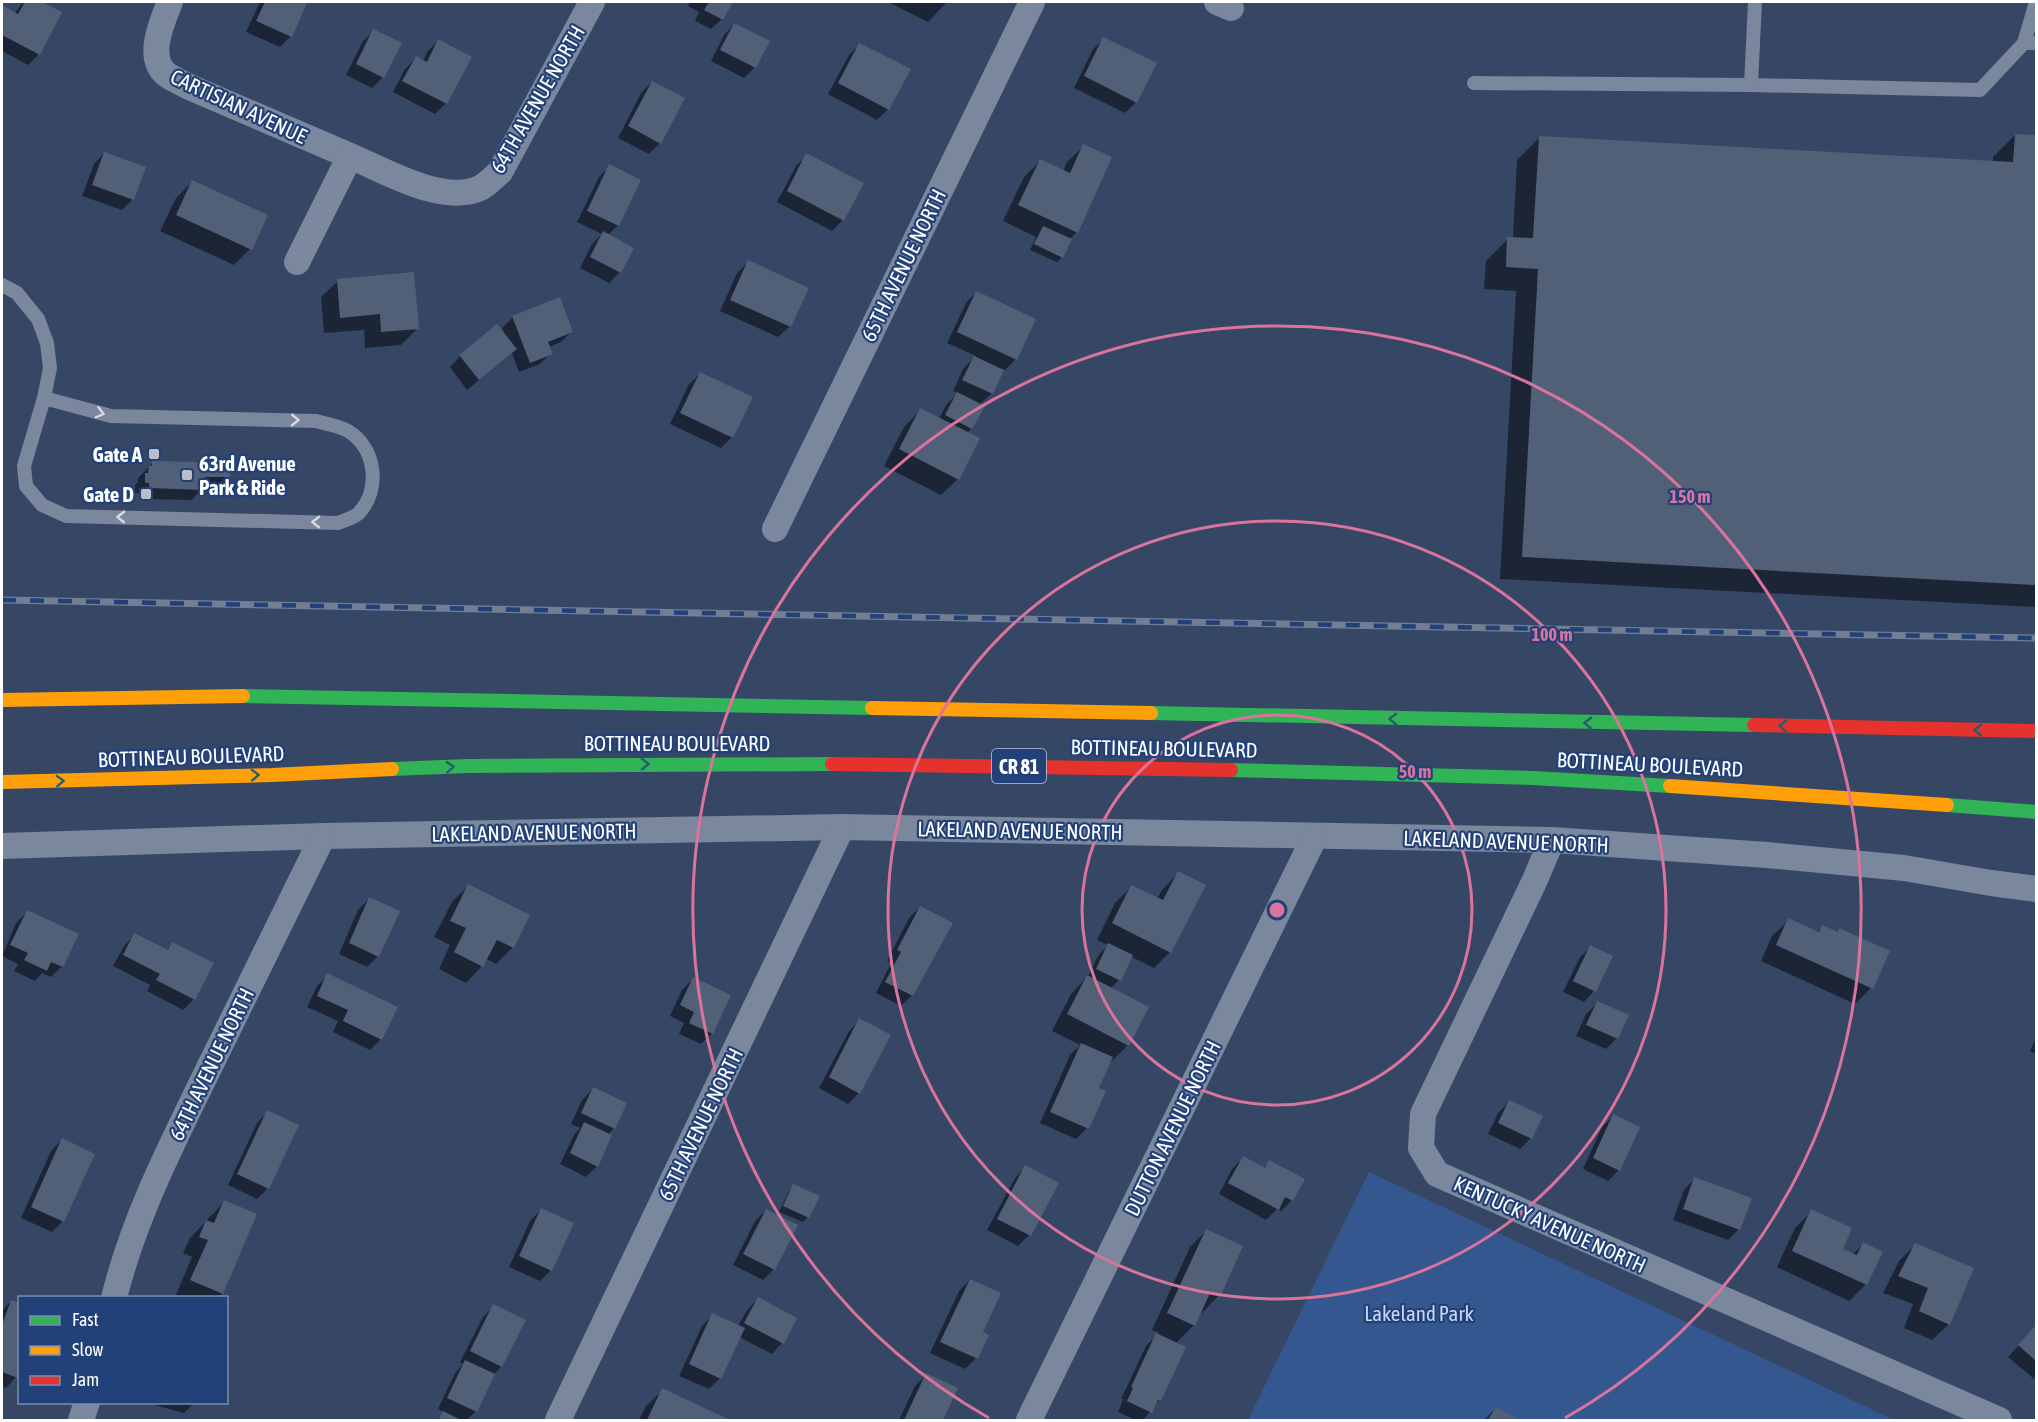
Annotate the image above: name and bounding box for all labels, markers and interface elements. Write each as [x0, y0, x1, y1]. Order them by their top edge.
street label: 64TH AVENUE NORTH [485, 21, 589, 177]
street label: CARTISIAN AVENUE [167, 64, 311, 148]
street label: 65TH AVENUE NORTH [856, 185, 950, 345]
one-way arrow [94, 406, 105, 418]
one-way arrow [290, 414, 299, 427]
place label: Gate A [93, 442, 143, 466]
marker: Gate A [147, 447, 161, 461]
place label: 63rd Avenue Park & Ride [199, 451, 296, 499]
marker: 63rd Avenue Park & Ride [180, 468, 194, 482]
place label: Gate D [83, 482, 134, 506]
text: 150 m [1670, 486, 1710, 507]
marker: Gate D [139, 487, 153, 501]
one-way arrow [117, 511, 126, 524]
one-way arrow [312, 516, 321, 529]
text: 100 m [1532, 624, 1572, 645]
one-way arrow [1389, 712, 1398, 725]
one-way arrow [1584, 716, 1593, 729]
one-way arrow [1779, 720, 1788, 733]
one-way arrow [1974, 724, 1983, 736]
street label: BOTTINEAU BOULEVARD [584, 731, 770, 755]
street label: BOTTINEAU BOULEVARD [1071, 734, 1257, 762]
street label: BOTTINEAU BOULEVARD [97, 741, 285, 771]
street label: BOTTINEAU BOULEVARD [1556, 747, 1744, 781]
road number: CR 81 [992, 749, 1046, 783]
one-way arrow [640, 757, 649, 770]
one-way arrow [445, 760, 454, 773]
text: 50 m [1399, 761, 1431, 782]
one-way arrow [250, 769, 259, 782]
one-way arrow [55, 775, 64, 787]
street label: LAKELAND AVENUE NORTH [917, 816, 1123, 844]
street label: LAKELAND AVENUE NORTH [431, 818, 637, 846]
street label: LAKELAND AVENUE NORTH [1403, 825, 1609, 857]
centre of rings [1267, 900, 1287, 920]
street label: 64TH AVENUE NORTH [164, 984, 258, 1144]
street label: DUTTON AVENUE NORTH [1119, 1036, 1225, 1220]
street label: 65TH AVENUE NORTH [653, 1044, 747, 1204]
street label: KENTUCKY AVENUE NORTH [1450, 1171, 1650, 1277]
legend [18, 1296, 228, 1404]
park label: Lakeland Park [1364, 1301, 1474, 1325]
text: Fast [72, 1309, 99, 1330]
text: Slow [72, 1339, 103, 1360]
text: Jam [72, 1369, 99, 1390]

